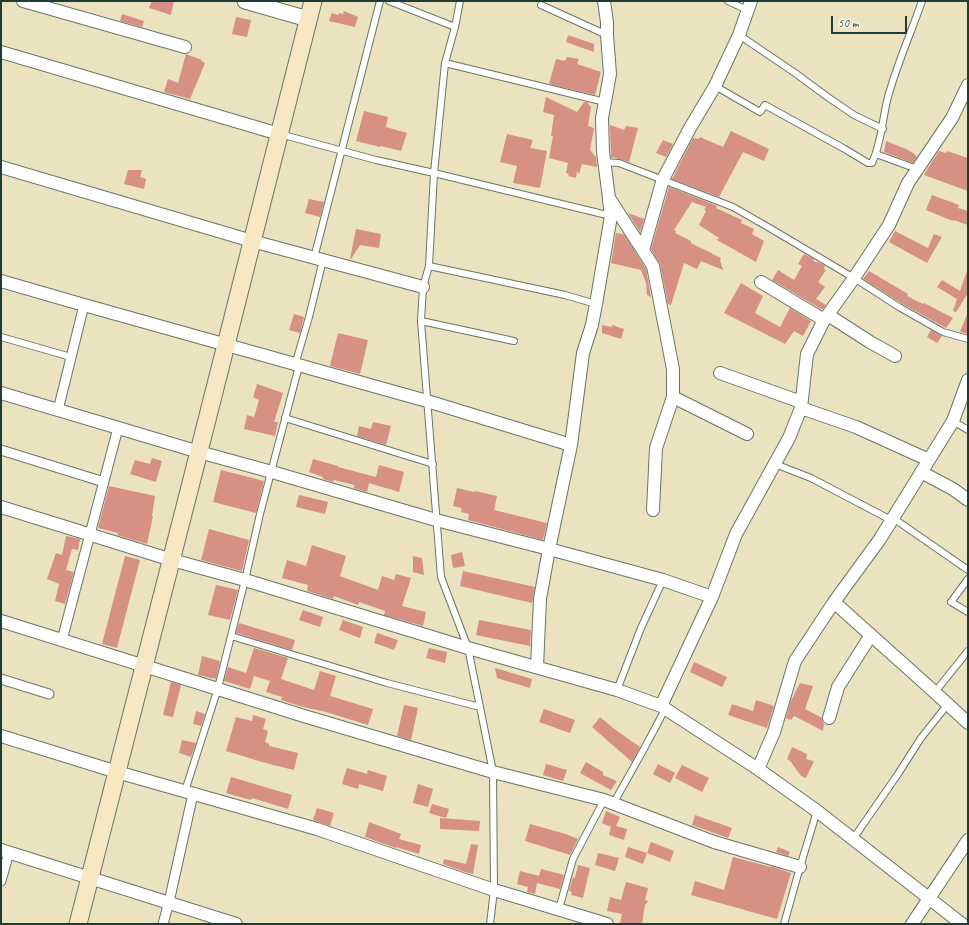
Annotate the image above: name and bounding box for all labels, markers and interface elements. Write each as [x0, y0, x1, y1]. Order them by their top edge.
scale bar [833, 8, 909, 34]
text: 50 m [838, 15, 858, 31]

